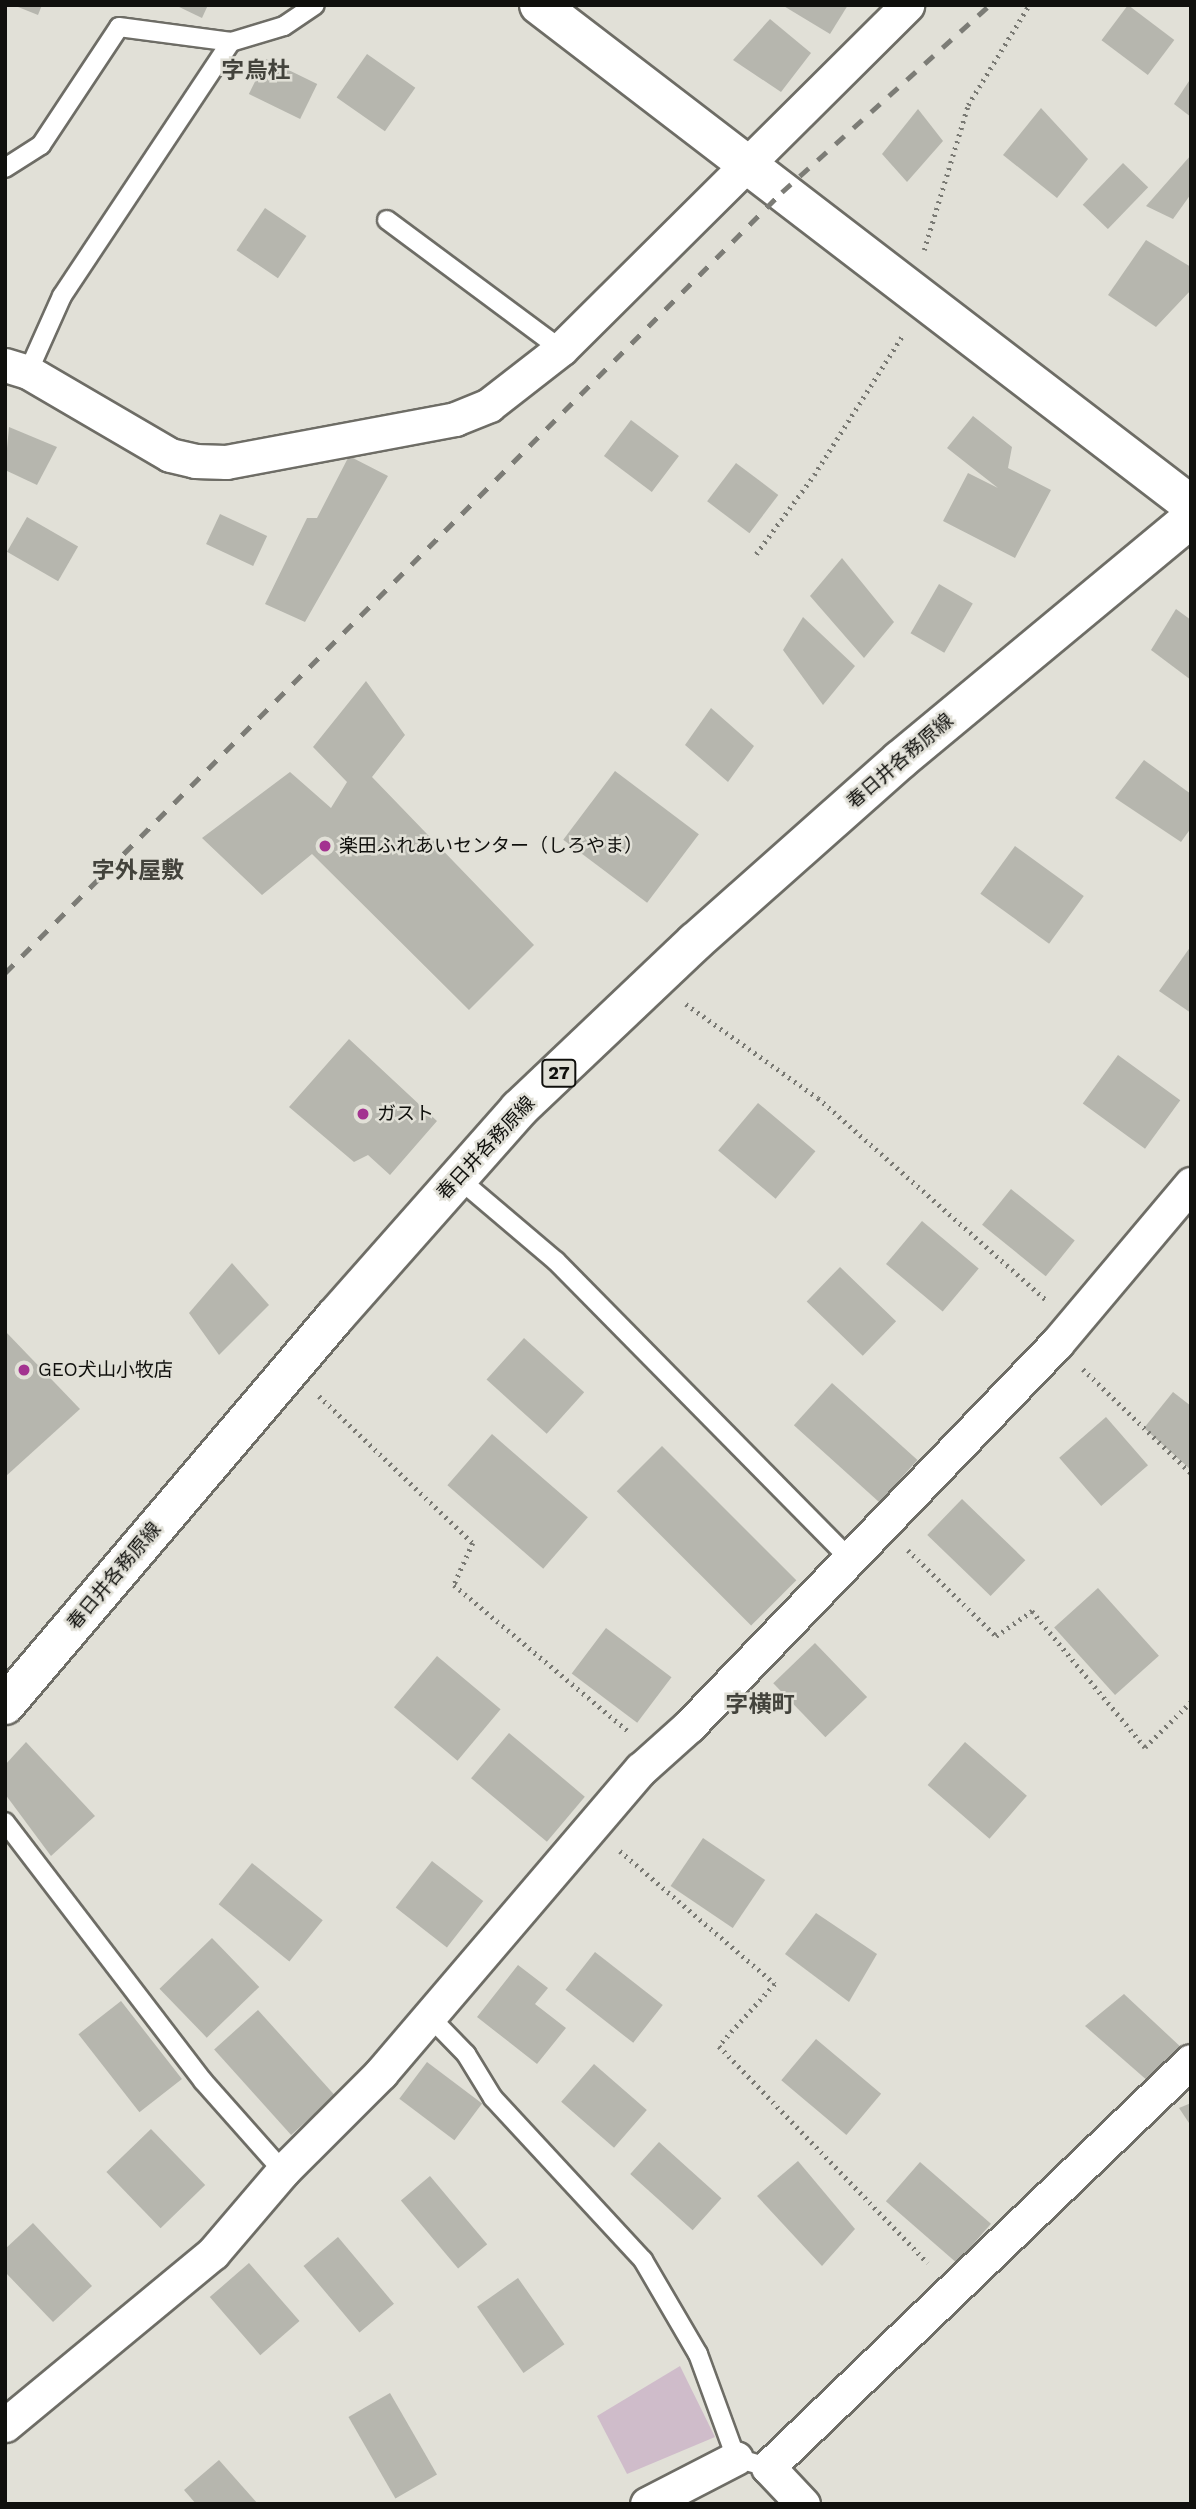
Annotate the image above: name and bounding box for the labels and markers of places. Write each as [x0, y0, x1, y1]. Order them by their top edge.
place label: 楽田ふれあいセンター（しろやま） [339, 835, 643, 857]
marker: 楽田ふれあいセンター（しろやま） [317, 838, 333, 854]
place label: ガスト [377, 1103, 434, 1125]
marker: ガスト [355, 1106, 371, 1122]
place label: GEO犬山小牧店 [38, 1359, 173, 1381]
marker: GEO犬山小牧店 [16, 1362, 32, 1378]

